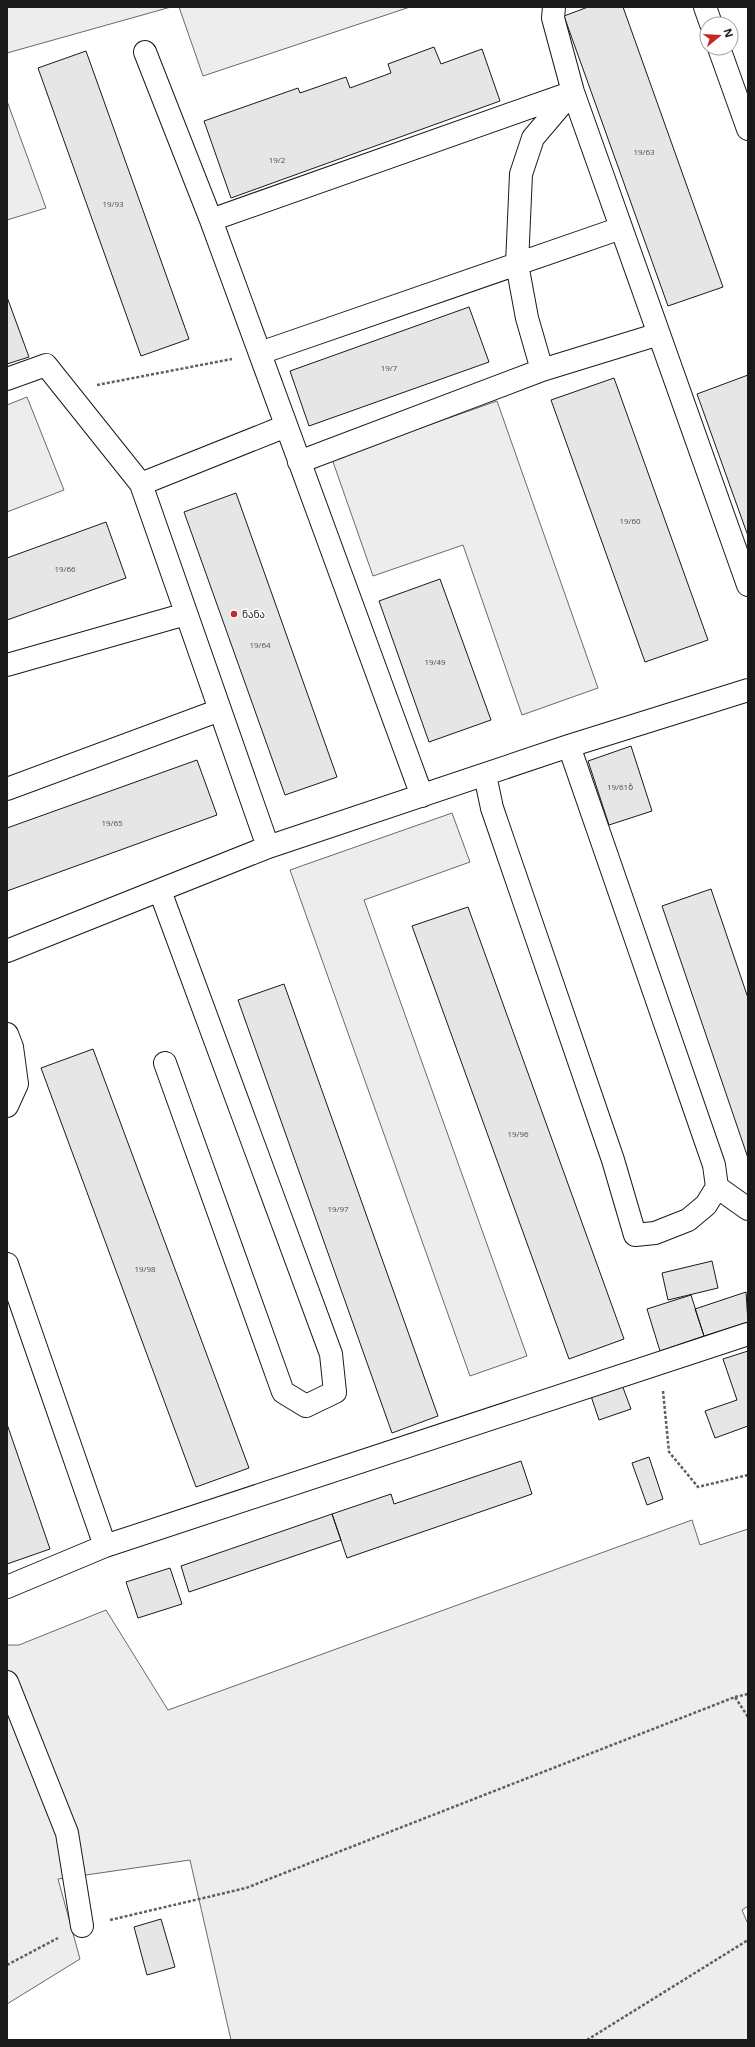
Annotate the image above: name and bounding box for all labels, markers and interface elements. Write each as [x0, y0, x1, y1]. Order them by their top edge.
north arrow [699, 16, 739, 56]
text: N [720, 26, 738, 39]
house number: 19/63 [633, 146, 655, 157]
house number: 19/2 [269, 154, 286, 165]
house number: 19/93 [102, 198, 124, 209]
house number: 19/7 [381, 362, 398, 373]
house number: 19/60 [619, 515, 641, 526]
house number: 19/66 [54, 563, 76, 574]
place label: ნანა [242, 607, 265, 621]
marker: ნანა [229, 609, 239, 619]
house number: 19/64 [249, 639, 271, 650]
house number: 19/49 [424, 656, 446, 667]
house number: 19/61ბ [607, 781, 633, 792]
house number: 19/65 [101, 817, 123, 828]
house number: 19/96 [507, 1128, 529, 1139]
house number: 19/97 [327, 1203, 349, 1214]
house number: 19/98 [134, 1263, 156, 1274]

